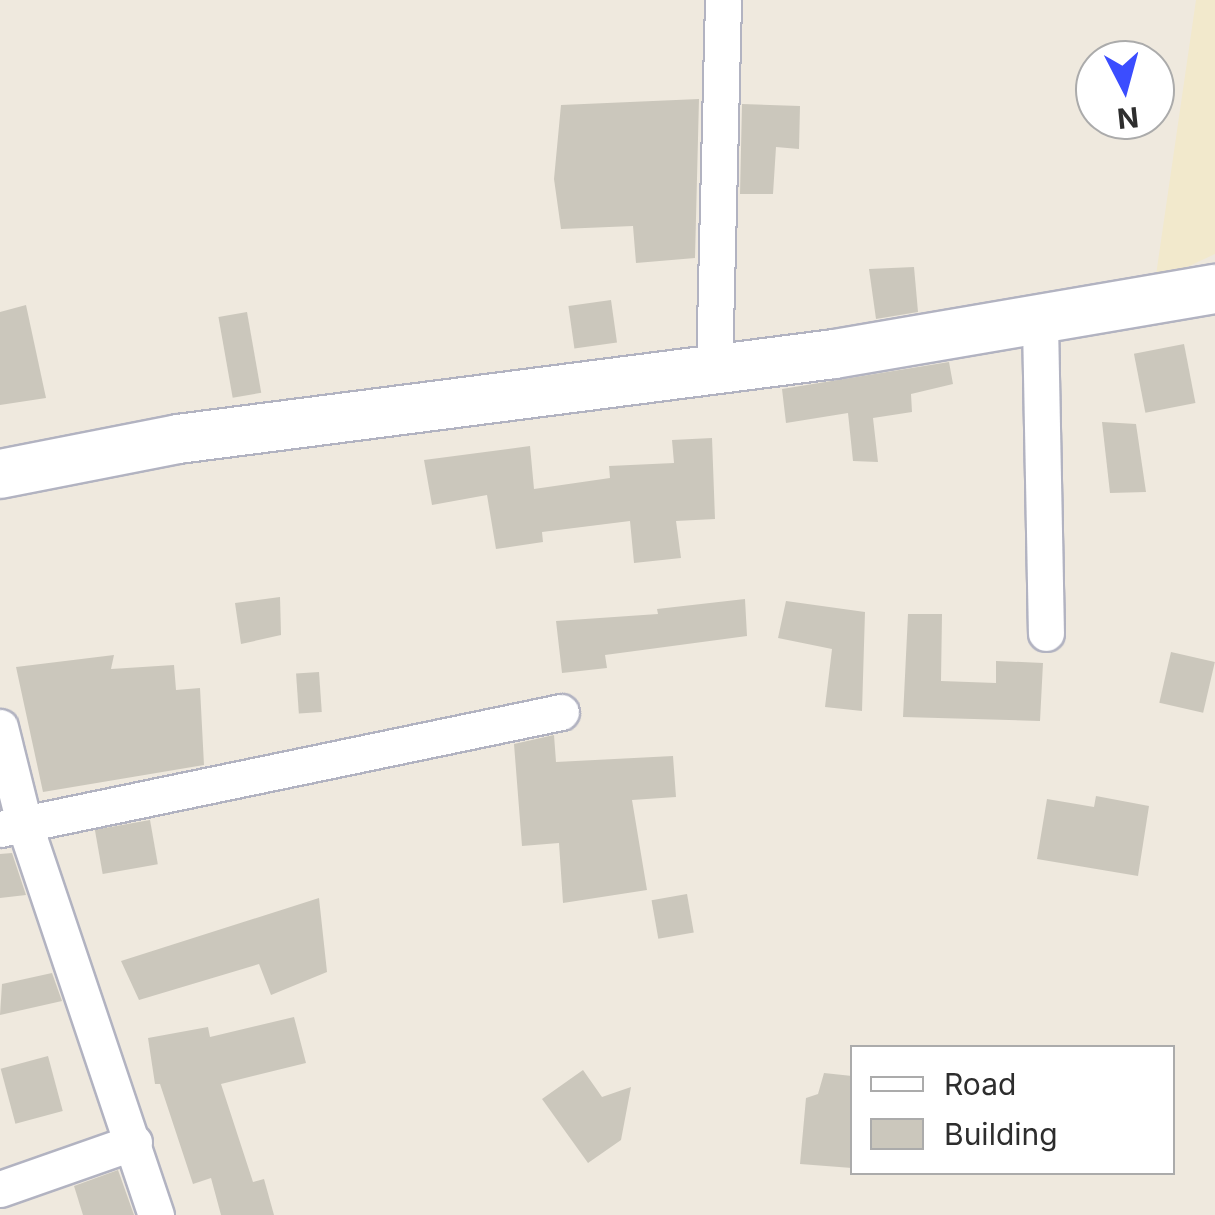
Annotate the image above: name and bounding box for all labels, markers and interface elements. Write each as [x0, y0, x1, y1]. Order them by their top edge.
north arrow [1075, 40, 1175, 140]
text: N [1116, 100, 1140, 136]
legend [850, 1045, 1175, 1175]
text: Road [944, 1066, 1016, 1102]
text: Building [944, 1116, 1058, 1152]

